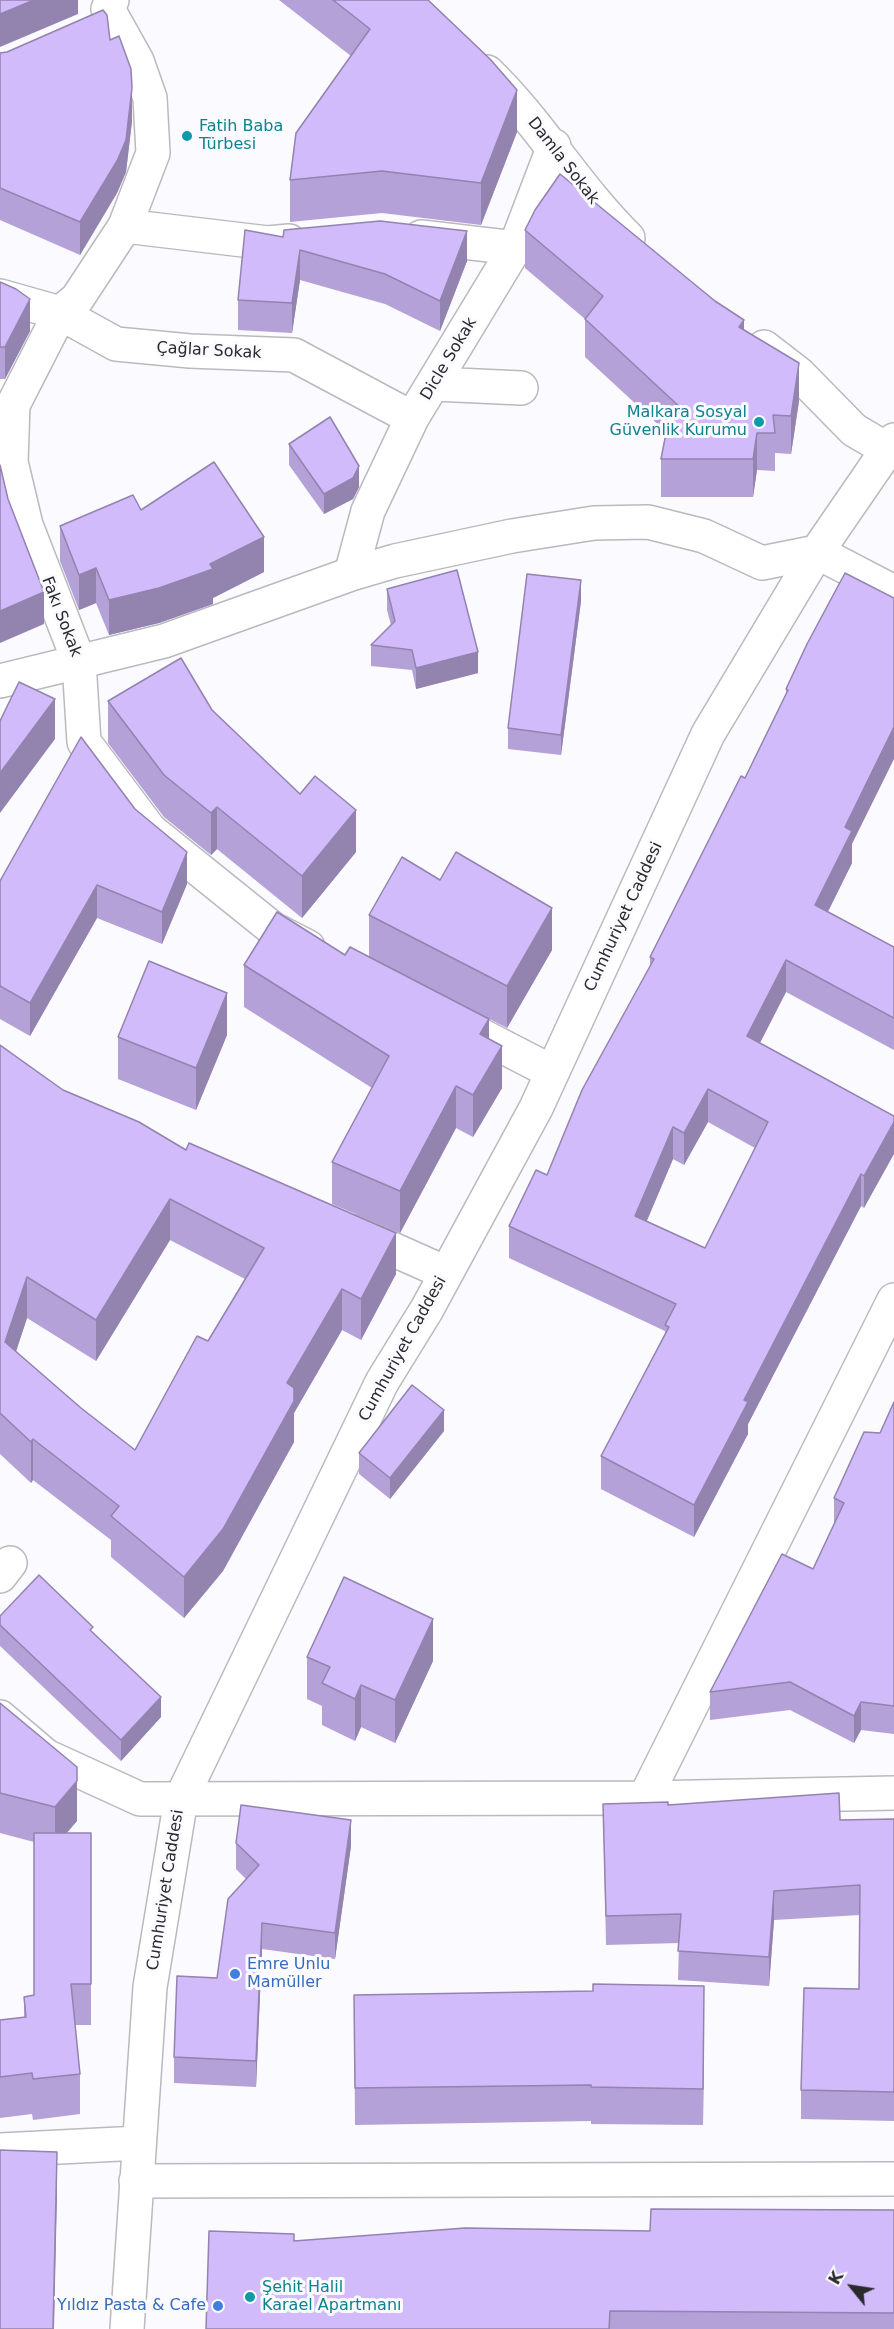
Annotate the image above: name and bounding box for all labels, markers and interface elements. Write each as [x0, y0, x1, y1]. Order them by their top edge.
street label: Damla Sokak [523, 114, 603, 208]
place label: Fatih Baba Türbesi [199, 117, 283, 155]
marker: Fatih Baba Türbesi [180, 129, 194, 143]
street label: Dicle Sokak [417, 314, 481, 404]
street label: Çağlar Sokak [156, 339, 262, 363]
place label: Malkara Sosyal Güvenlik Kurumu [609, 403, 747, 441]
marker: Malkara Sosyal Güvenlik Kurumu [752, 415, 766, 429]
street label: Fakı Sokak [37, 574, 85, 660]
street label: Cumhuriyet Caddesi [581, 839, 667, 995]
street label: Cumhuriyet Caddesi [355, 1273, 451, 1425]
street label: Cumhuriyet Caddesi [144, 1808, 188, 1972]
place label: Emre Unlu Mamüller [247, 1955, 330, 1993]
marker: Emre Unlu Mamüller [228, 1967, 242, 1981]
north arrow [822, 2257, 882, 2317]
text: K [825, 2268, 847, 2288]
place label: Şehit Halil Karael Apartmanı [262, 2278, 402, 2316]
marker: Şehit Halil Karael Apartmanı [243, 2290, 257, 2304]
place label: Yıldız Pasta & Cafe [57, 2296, 206, 2316]
marker: Yıldız Pasta & Cafe [211, 2299, 225, 2313]

